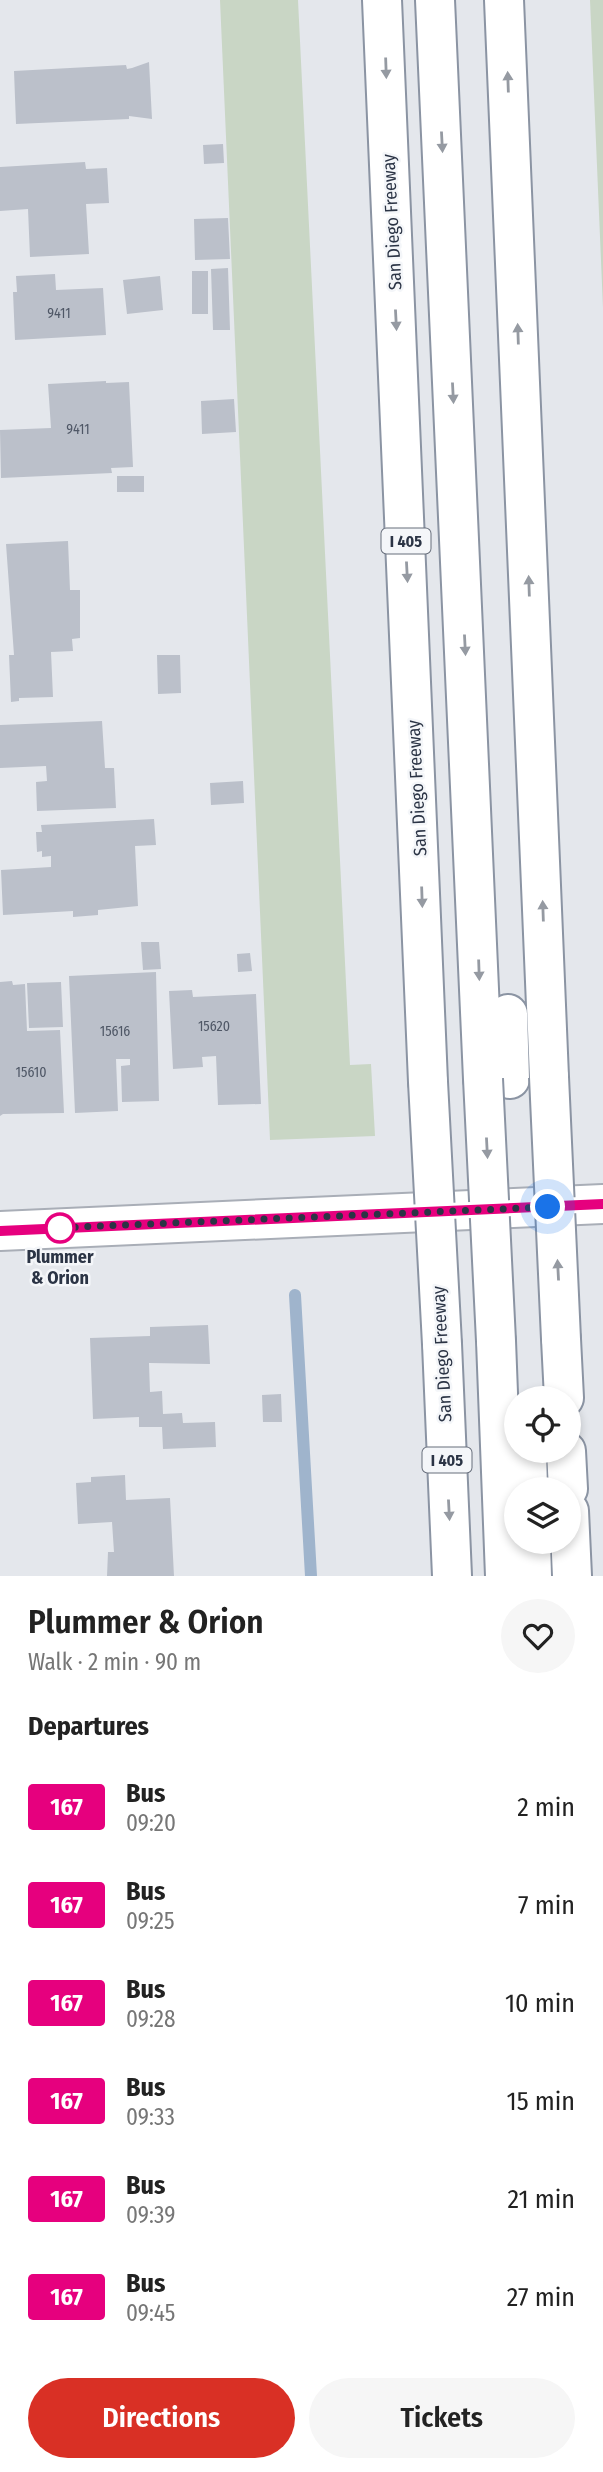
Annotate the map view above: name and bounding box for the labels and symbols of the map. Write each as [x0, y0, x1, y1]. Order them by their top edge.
one-way arrow [380, 57, 391, 79]
one-way arrow [502, 71, 513, 93]
one-way arrow [436, 131, 447, 153]
street label: San Diego Freeway [377, 153, 407, 291]
house number: 9411 [47, 305, 71, 322]
one-way arrow [391, 309, 402, 331]
one-way arrow [513, 323, 524, 345]
one-way arrow [448, 383, 459, 405]
house number: 9411 [66, 421, 90, 438]
road number: I 405 [382, 528, 430, 554]
one-way arrow [402, 561, 413, 583]
one-way arrow [523, 575, 534, 597]
one-way arrow [459, 634, 470, 656]
street label: San Diego Freeway [402, 719, 432, 857]
one-way arrow [417, 886, 428, 908]
one-way arrow [537, 900, 548, 922]
one-way arrow [473, 960, 484, 982]
house number: 15620 [198, 1018, 230, 1035]
house number: 15616 [100, 1023, 130, 1040]
house number: 15610 [16, 1064, 46, 1081]
one-way arrow [481, 1137, 492, 1159]
your location [530, 1189, 565, 1224]
marker: Plummer & Orion [45, 1213, 75, 1243]
place label: Plummer & Orion [26, 1246, 94, 1289]
one-way arrow [552, 1259, 563, 1281]
street label: San Diego Freeway [427, 1285, 457, 1423]
road number: I 405 [422, 1448, 472, 1472]
one-way arrow [444, 1500, 455, 1522]

